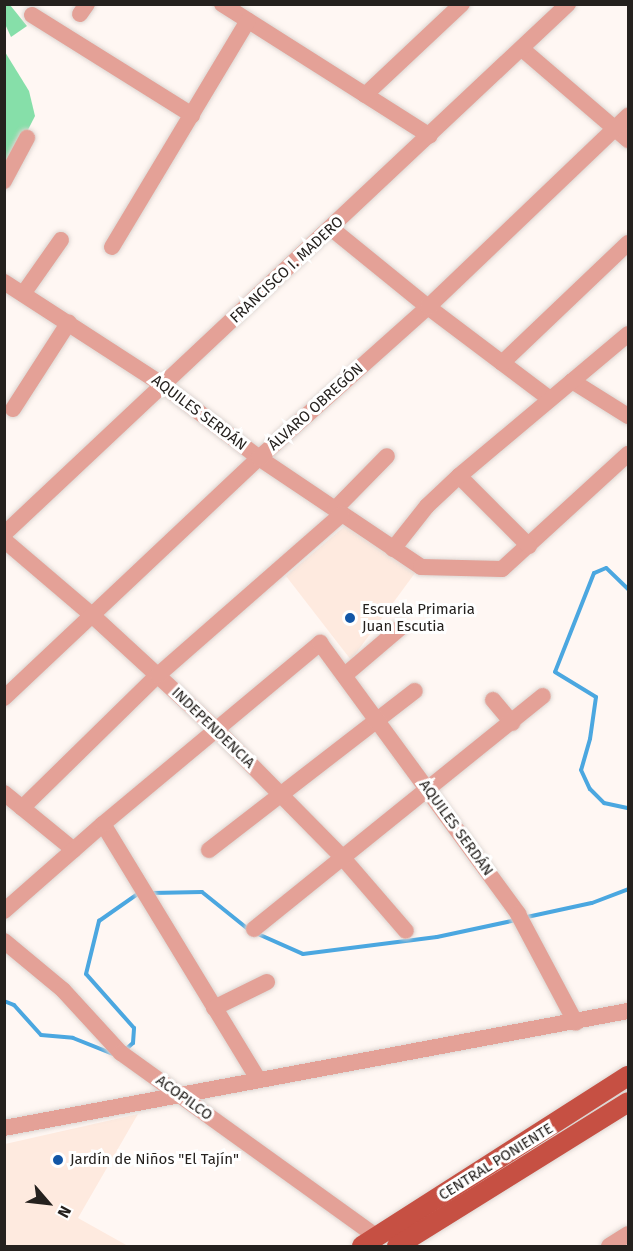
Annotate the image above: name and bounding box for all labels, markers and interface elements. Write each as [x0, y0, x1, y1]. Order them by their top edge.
street label: FRANCISCO I. MADERO [227, 213, 347, 327]
street label: ÁLVARO OBREGÓN [265, 360, 367, 454]
street label: AQUILES SERDÁN [148, 371, 250, 455]
place label: Escuela Primaria Juan Escutia [362, 600, 475, 635]
marker: Escuela Primaria Juan Escutia [343, 611, 357, 625]
street label: INDEPENDENCIA [168, 684, 258, 772]
street label: AQUILES SERDÁN [415, 776, 497, 880]
street label: ACOPILCO [152, 1072, 216, 1124]
street label: CENTRAL PONIENTE [436, 1120, 556, 1204]
place label: Jardín de Niños "El Tajín" [70, 1151, 239, 1169]
marker: Jardín de Niños "El Tajín" [51, 1153, 65, 1167]
north arrow [18, 1173, 78, 1233]
text: N [53, 1203, 75, 1221]

